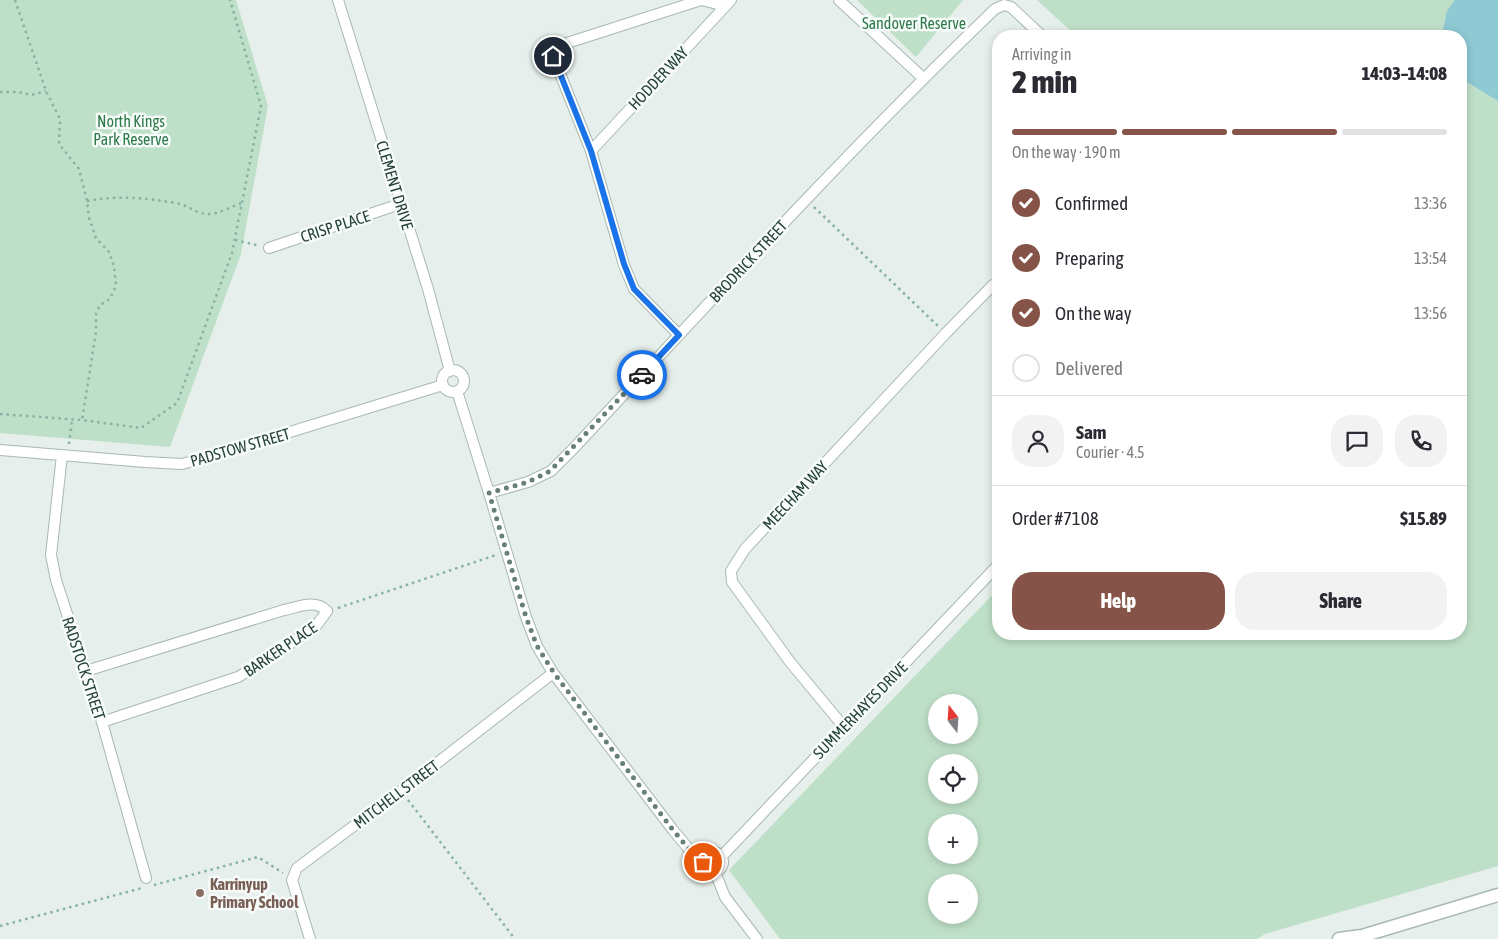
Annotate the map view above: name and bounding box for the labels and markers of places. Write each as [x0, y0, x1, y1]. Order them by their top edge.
pin [532, 35, 574, 77]
pin [682, 841, 724, 883]
place label: Karrinyup Primary School [210, 875, 299, 911]
marker: Karrinyup Primary School [194, 887, 206, 899]

